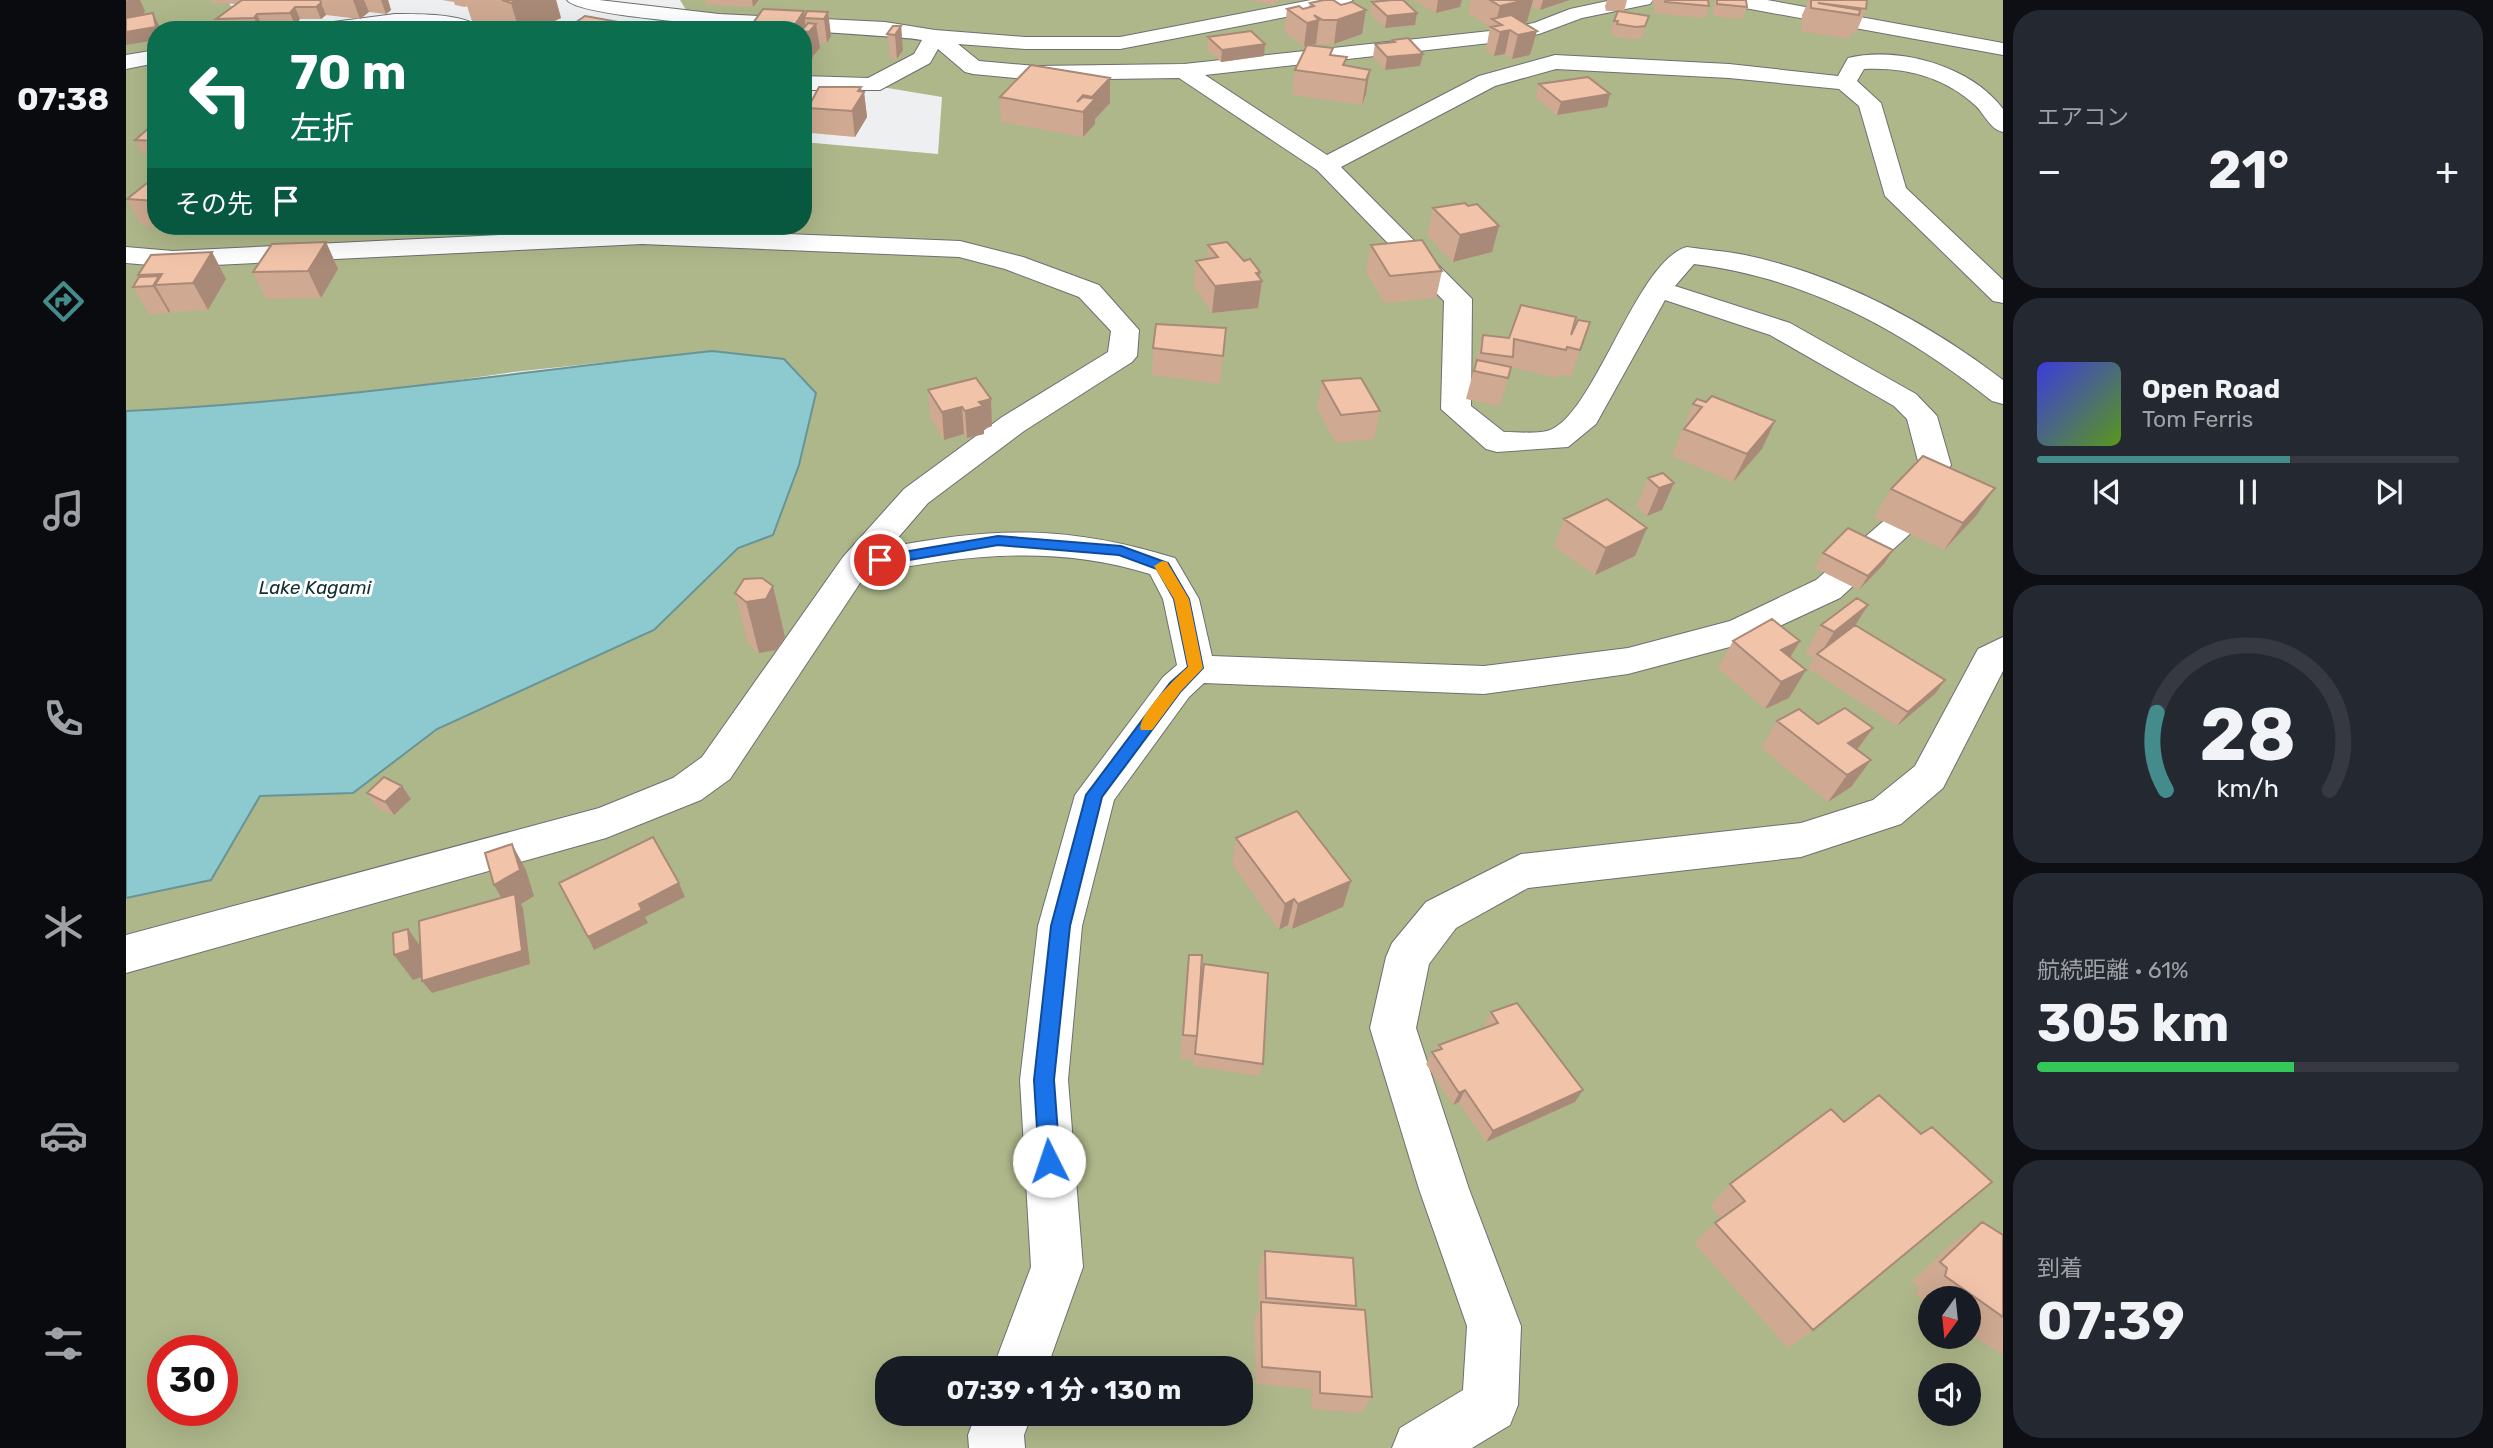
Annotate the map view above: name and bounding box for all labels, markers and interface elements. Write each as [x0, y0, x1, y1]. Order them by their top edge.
text: 70 m [290, 43, 407, 101]
icon: left [175, 49, 266, 140]
text: 07:38 [17, 80, 109, 118]
text: エアコン [2037, 103, 2129, 131]
text: 左折 [290, 109, 354, 147]
text: 21° [2208, 139, 2289, 201]
text: − [2037, 148, 2062, 194]
text: + [2435, 148, 2459, 194]
icon: arrive [267, 182, 305, 220]
text: その先 [175, 189, 253, 220]
icon: directions [39, 277, 88, 326]
text: Open Road [2142, 374, 2280, 405]
text: Tom Ferris [2142, 405, 2253, 433]
icon: previous [2088, 473, 2126, 511]
icon: pause [2229, 473, 2267, 511]
icon: next [2370, 473, 2408, 511]
icon: music [39, 486, 88, 535]
pin [850, 530, 910, 590]
icon: arrive [861, 541, 899, 579]
water label: Lake Kagami [259, 576, 372, 599]
text: 28 [2200, 692, 2296, 778]
icon: phone [39, 694, 88, 743]
text: km/h [2217, 774, 2279, 803]
icon: climate [39, 902, 88, 951]
text: 航続距離 · 61% [2037, 956, 2189, 984]
text: 305 km [2037, 992, 2229, 1054]
icon: car [39, 1111, 88, 1160]
position arrow [1012, 1124, 1086, 1198]
text: 到着 [2037, 1254, 2083, 1282]
north arrow [1918, 1286, 1981, 1349]
map controls [1918, 1286, 1981, 1426]
text: 07:39 [2037, 1290, 2185, 1352]
icon: filters [39, 1319, 88, 1368]
speed limit sign: 30 [147, 1335, 238, 1426]
button: sound [1918, 1363, 1981, 1426]
text: 07:39 · 1 分 · 130 m [947, 1375, 1181, 1406]

